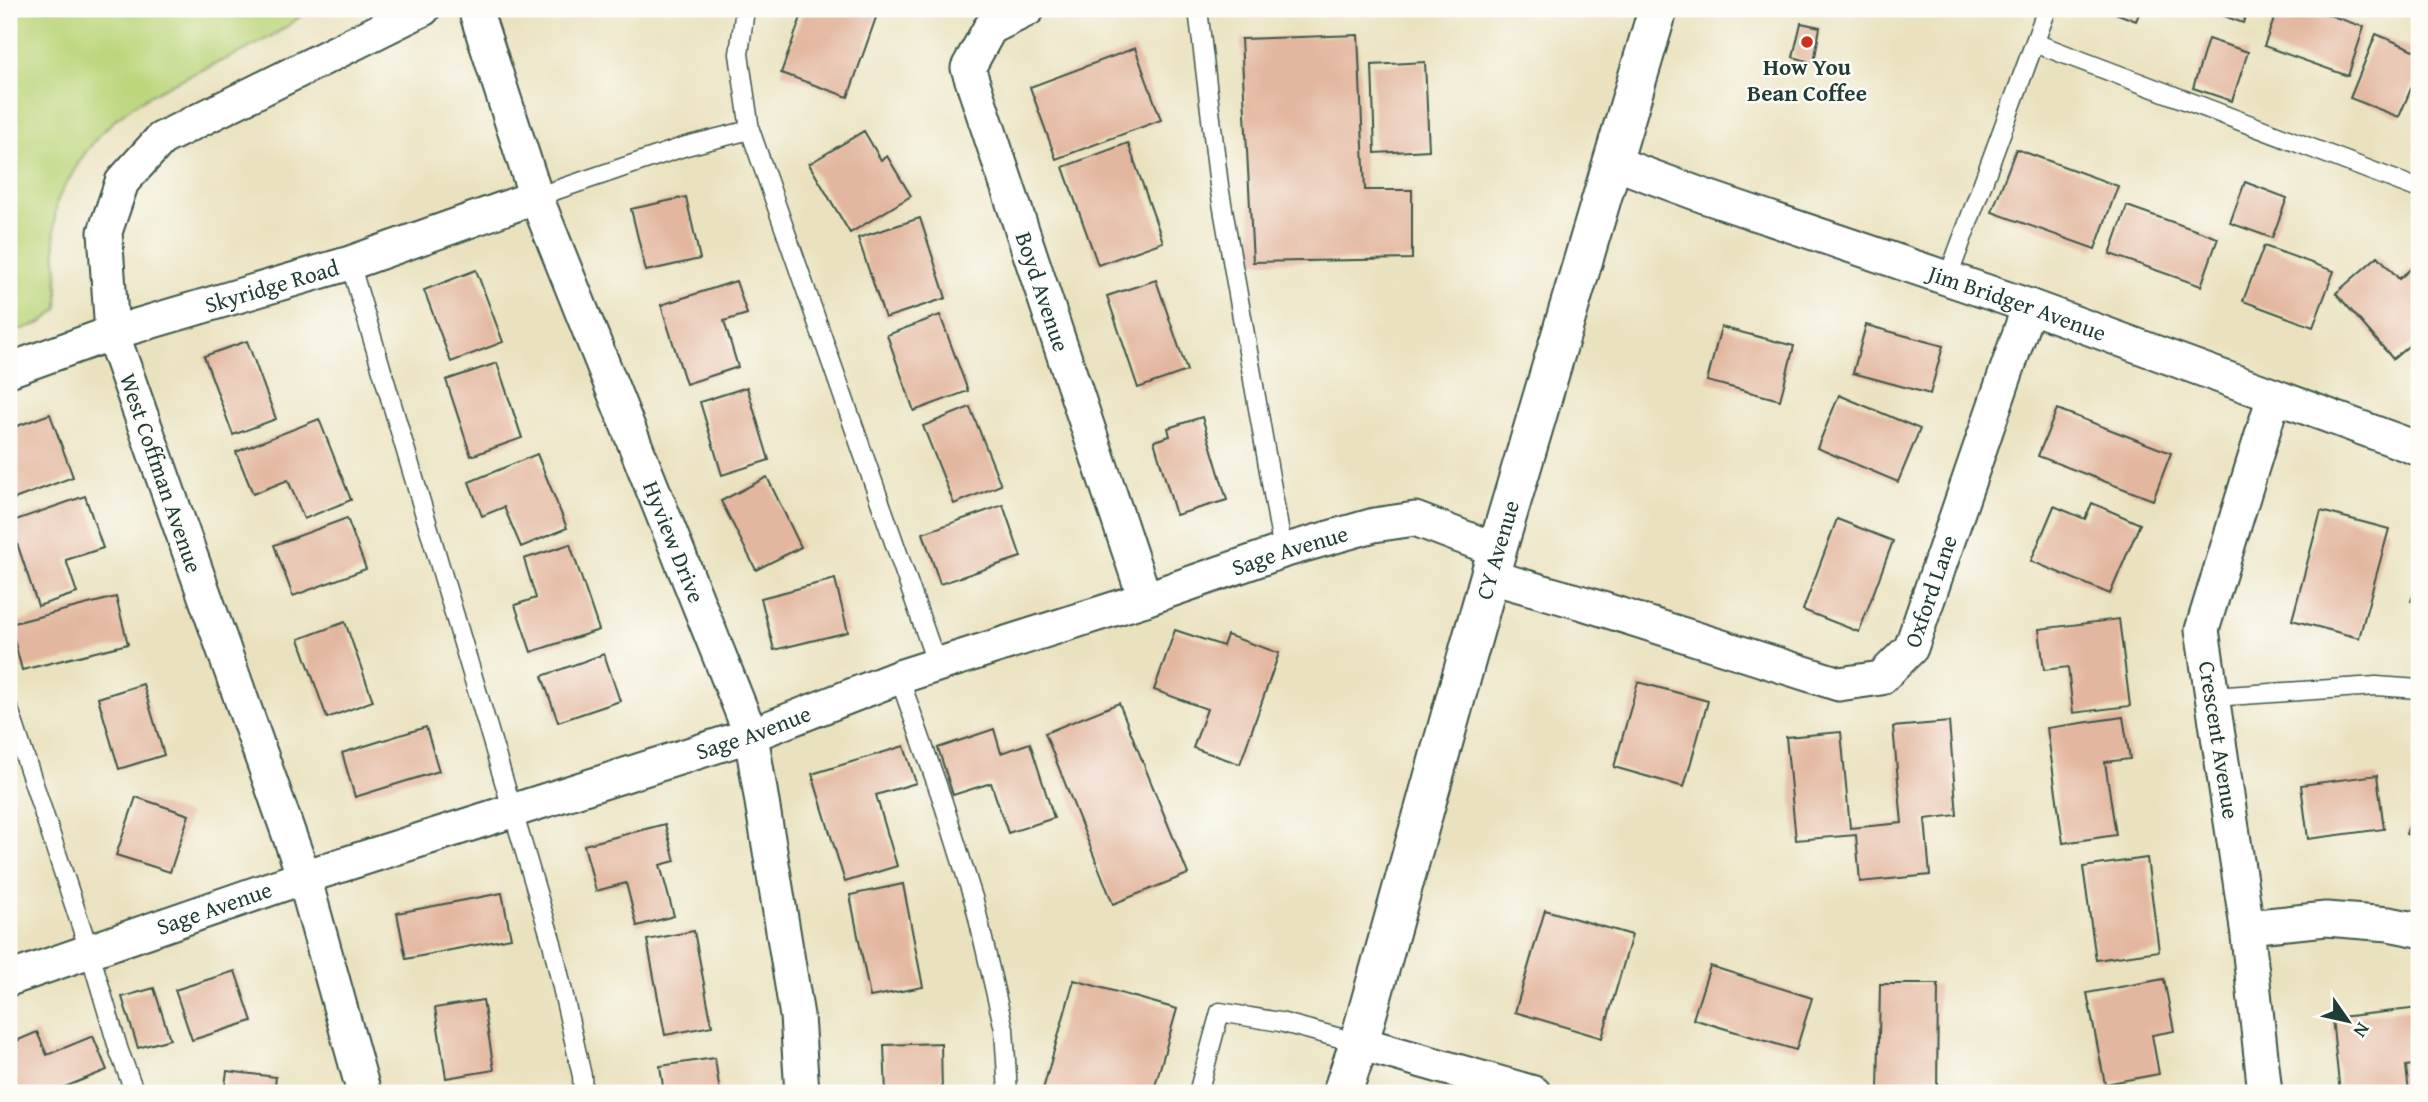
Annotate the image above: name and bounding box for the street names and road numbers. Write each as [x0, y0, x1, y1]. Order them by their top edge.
street label: Boyd Avenue [1008, 227, 1078, 356]
street label: Skyridge Road [201, 250, 343, 321]
street label: Jim Bridger Avenue [1921, 255, 2111, 349]
street label: West Coffman Avenue [112, 369, 211, 577]
street label: Hyview Drive [635, 476, 713, 607]
street label: CY Avenue [1467, 496, 1527, 603]
street label: Sage Avenue [1227, 516, 1352, 584]
street label: Oxford Lane [1895, 530, 1965, 652]
street label: Crescent Avenue [2191, 659, 2248, 821]
street label: Sage Avenue [691, 696, 815, 768]
street label: Sage Avenue [152, 872, 276, 943]

